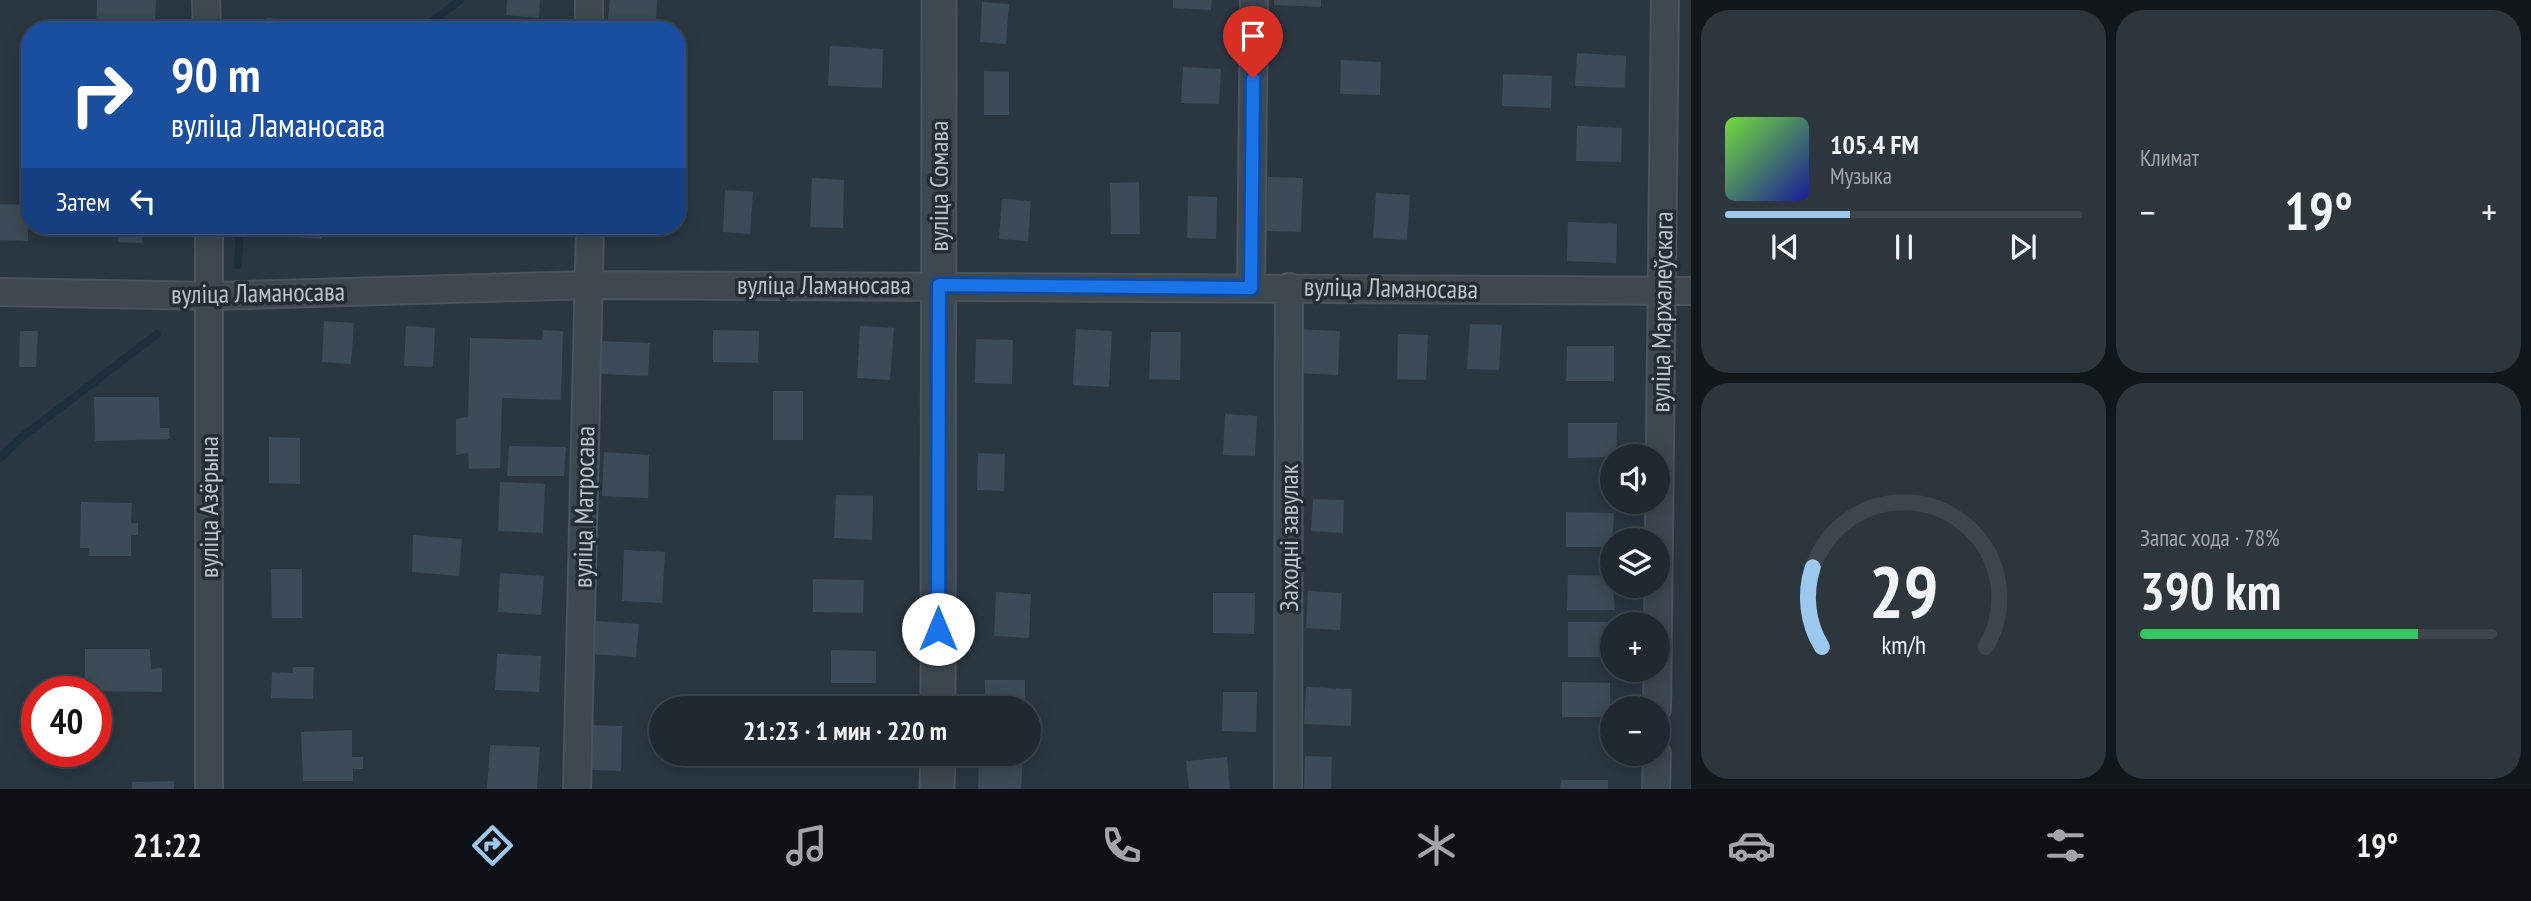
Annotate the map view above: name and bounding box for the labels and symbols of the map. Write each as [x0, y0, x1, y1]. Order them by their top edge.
pin [1223, 6, 1283, 78]
street label: вуліца Сомава [922, 121, 955, 251]
street label: вуліца Мархалеўскага [1643, 211, 1680, 413]
street label: вуліца Ламаносава [737, 268, 911, 301]
street label: вуліца Ламаносава [1304, 269, 1478, 306]
street label: вуліца Ламаносава [171, 274, 345, 311]
street label: вуліца Матросава [566, 426, 601, 588]
street label: вуліца Азёрына [192, 436, 225, 578]
street label: Заходні завулак [1272, 464, 1305, 612]
position arrow [901, 592, 975, 666]
speed limit sign: 40 [21, 676, 112, 767]

